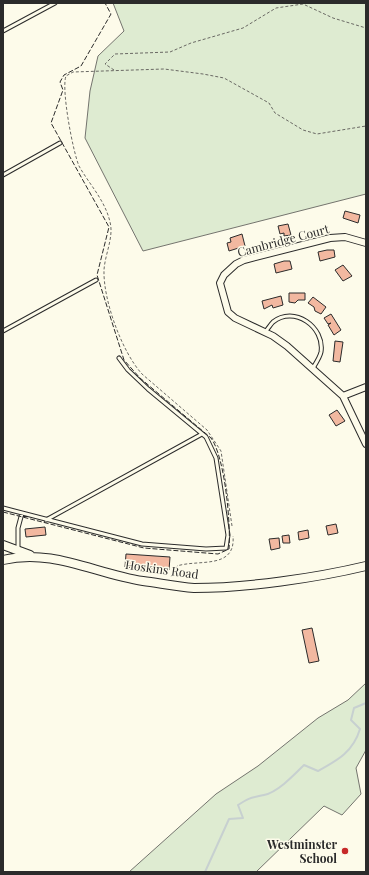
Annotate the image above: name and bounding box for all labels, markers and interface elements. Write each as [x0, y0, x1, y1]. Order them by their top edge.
street label: Cambridge Court [235, 220, 331, 260]
street label: Hoskins Road [124, 556, 200, 582]
place label: Westminster School [266, 836, 337, 866]
marker: Westminster School [340, 846, 350, 856]

